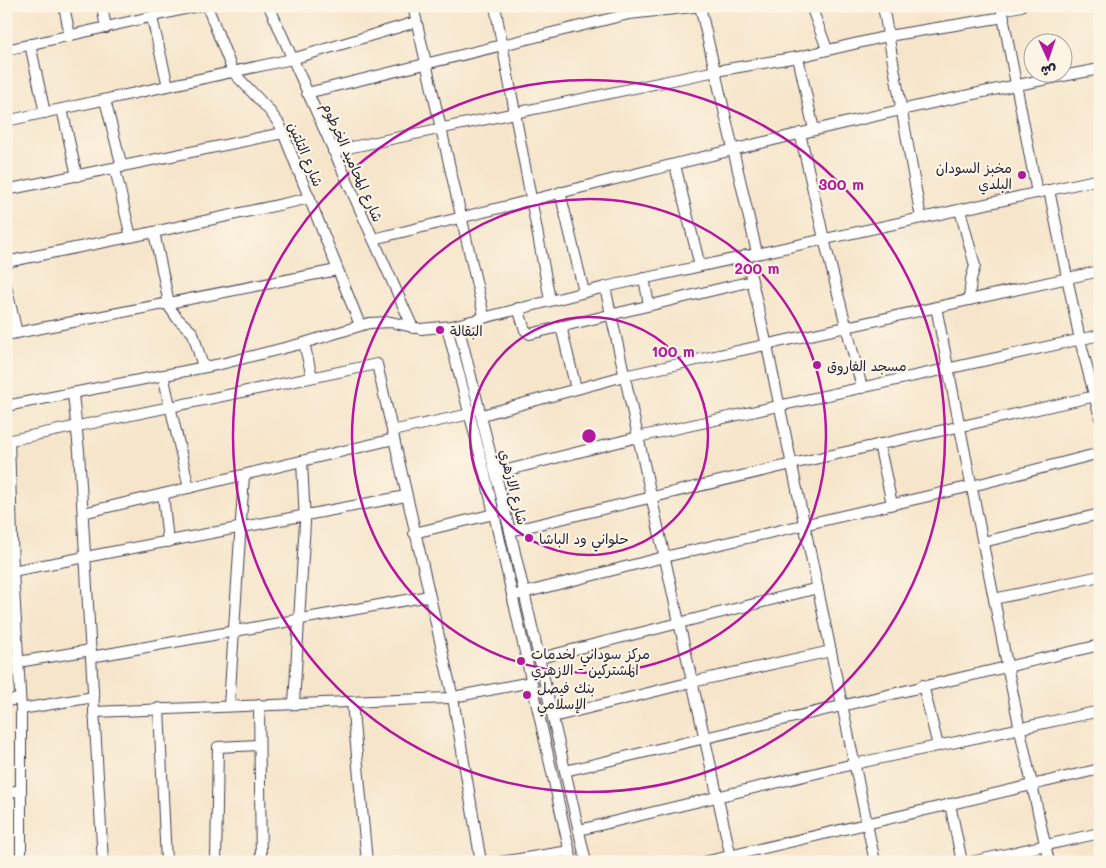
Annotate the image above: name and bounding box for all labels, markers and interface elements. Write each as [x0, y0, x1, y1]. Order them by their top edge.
north arrow [1024, 32, 1074, 82]
text: ش [1041, 62, 1057, 81]
street label: شارع المحاميد الخرطوم [316, 99, 388, 226]
street label: شارع التلتين [283, 119, 328, 190]
place label: مخبز السودان البلدي [936, 158, 1012, 195]
marker: مخبز السودان البلدي [1016, 169, 1028, 181]
text: 300 m [818, 174, 864, 194]
text: 200 m [735, 258, 780, 278]
place label: البقالة [450, 321, 483, 340]
marker: البقالة [434, 324, 446, 336]
text: 100 m [651, 341, 695, 361]
place label: مسجد الفاروق [827, 356, 907, 376]
marker: مسجد الفاروق [811, 359, 823, 371]
centre of rings [580, 427, 598, 445]
street label: شارع الازهري [494, 447, 533, 527]
place label: حلواني ود الباشا [539, 529, 628, 552]
marker: حلواني ود الباشا [523, 532, 535, 544]
place label: مركز سوداني لخدمات المشتركين - الازهري [531, 644, 650, 681]
marker: مركز سوداني لخدمات المشتركين - الازهري [515, 655, 527, 667]
place label: بنك فيصل الإسلامي [537, 678, 595, 717]
marker: بنك فيصل الإسلامي [521, 689, 533, 701]

